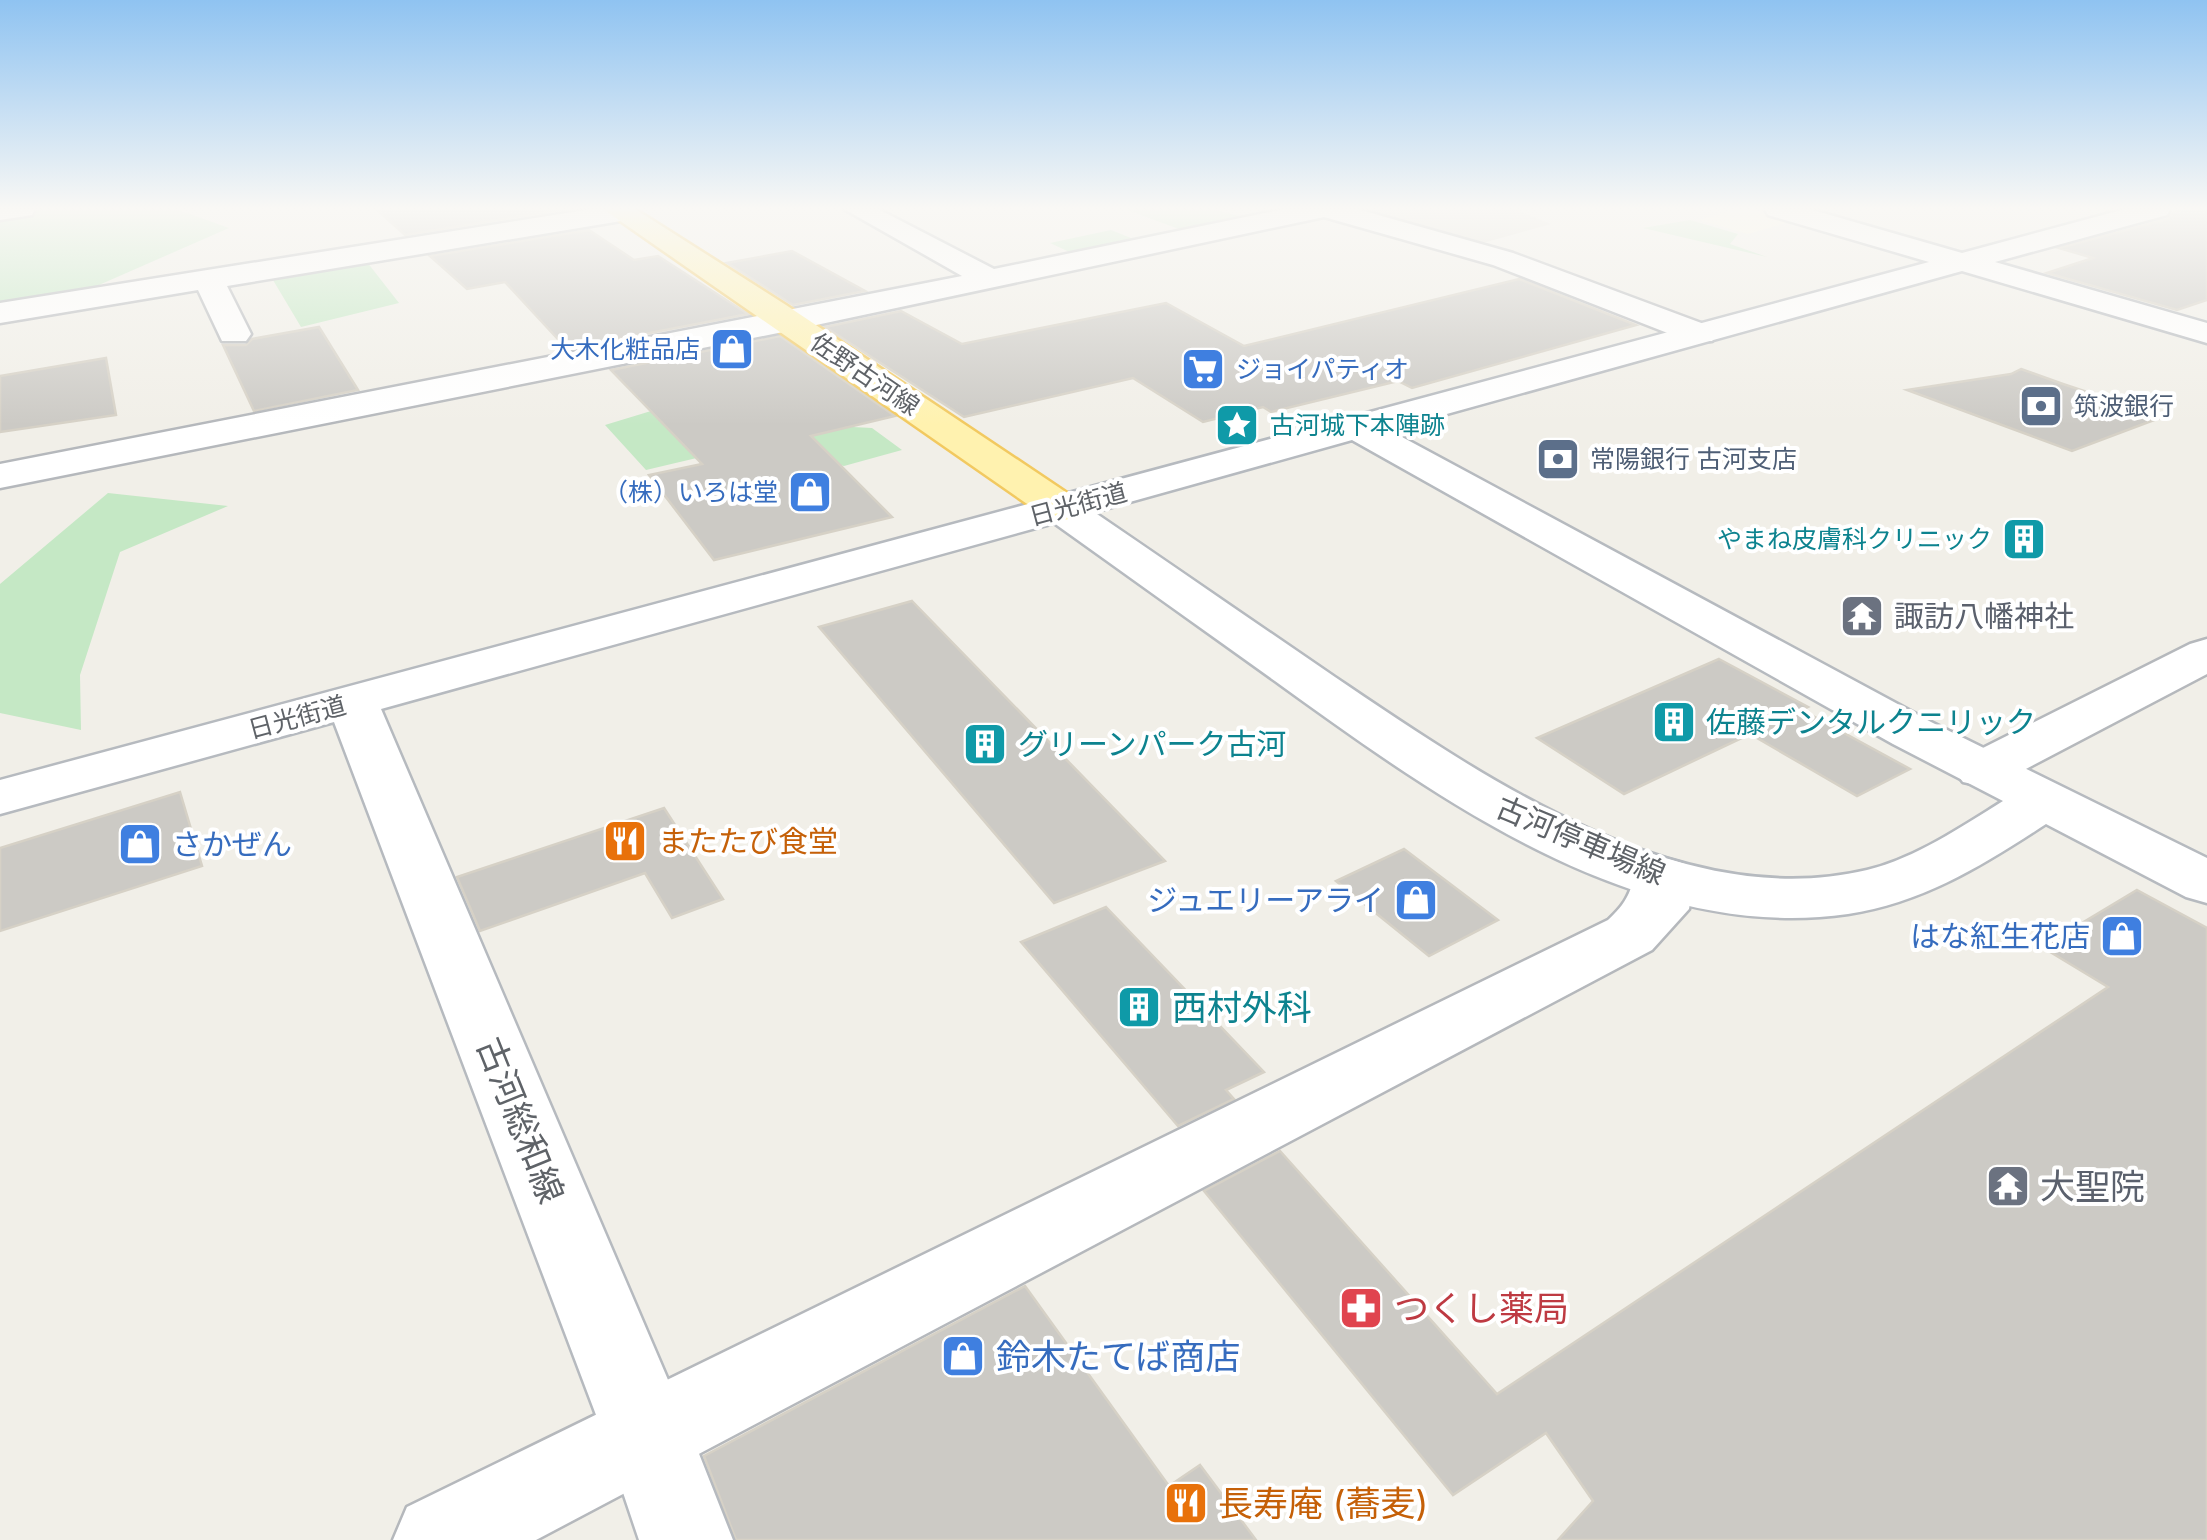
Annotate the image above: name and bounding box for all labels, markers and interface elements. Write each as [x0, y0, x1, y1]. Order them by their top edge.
shop icon: 大木化粧品店 [709, 326, 755, 372]
street label: 佐野古河線 [805, 327, 925, 421]
place label: 大木化粧品店 [550, 334, 700, 364]
supermarket icon: ジョイパティオ [1180, 346, 1226, 392]
place label: ジョイパティオ [1236, 354, 1409, 384]
bank icon: 筑波銀行 [2018, 383, 2064, 429]
place label: 筑波銀行 [2074, 391, 2174, 421]
place icon: 古河城下本陣跡 [1214, 402, 1260, 448]
place label: 古河城下本陣跡 [1270, 410, 1445, 440]
bank icon: 常陽銀行 古河支店 [1535, 436, 1581, 482]
place label: 常陽銀行 古河支店 [1590, 444, 1797, 474]
shop icon: （株）いろは堂 [787, 469, 833, 515]
place label: （株）いろは堂 [603, 477, 778, 507]
street label: 日光街道 [1026, 477, 1130, 531]
building icon: やまね皮膚科クリニック [2001, 516, 2047, 562]
place label: やまね皮膚科クリニック [1717, 524, 1992, 554]
temple icon: 諏訪八幡神社 [1839, 593, 1885, 639]
place label: 諏訪八幡神社 [1894, 598, 2074, 634]
street label: 日光街道 [245, 690, 349, 744]
building icon: 佐藤デンタルクニリック [1651, 699, 1697, 745]
place label: 佐藤デンタルクニリック [1706, 704, 2036, 740]
building icon: グリーンパーク古河 [962, 721, 1008, 767]
place label: グリーンパーク古河 [1018, 726, 1287, 762]
street label: 古河停車場線 [1491, 788, 1671, 892]
restaurant icon: またたび食堂 [602, 818, 648, 864]
shop icon: さかぜん [117, 821, 163, 867]
place label: またたび食堂 [658, 823, 838, 859]
place label: さかぜん [172, 826, 292, 862]
shop icon: ジュエリーアライ [1393, 877, 1439, 923]
place label: ジュエリーアライ [1147, 882, 1384, 918]
shop icon: はな紅生花店 [2099, 913, 2145, 959]
place label: はな紅生花店 [1910, 918, 2090, 954]
building icon: 西村外科 [1116, 984, 1162, 1030]
place label: 西村外科 [1172, 986, 1312, 1028]
street label: 古河総和線 [469, 1031, 573, 1209]
temple icon: 大聖院 [1985, 1163, 2031, 1209]
place label: 大聖院 [2040, 1165, 2145, 1207]
pharmacy icon: つくし薬局 [1338, 1285, 1384, 1331]
place label: つくし薬局 [1394, 1287, 1569, 1329]
shop icon: 鈴木たてば商店 [940, 1333, 986, 1379]
place label: 鈴木たてば商店 [996, 1335, 1240, 1377]
restaurant icon: 長寿庵 (蕎麦) [1163, 1480, 1209, 1526]
place label: 長寿庵 (蕎麦) [1218, 1482, 1428, 1524]

